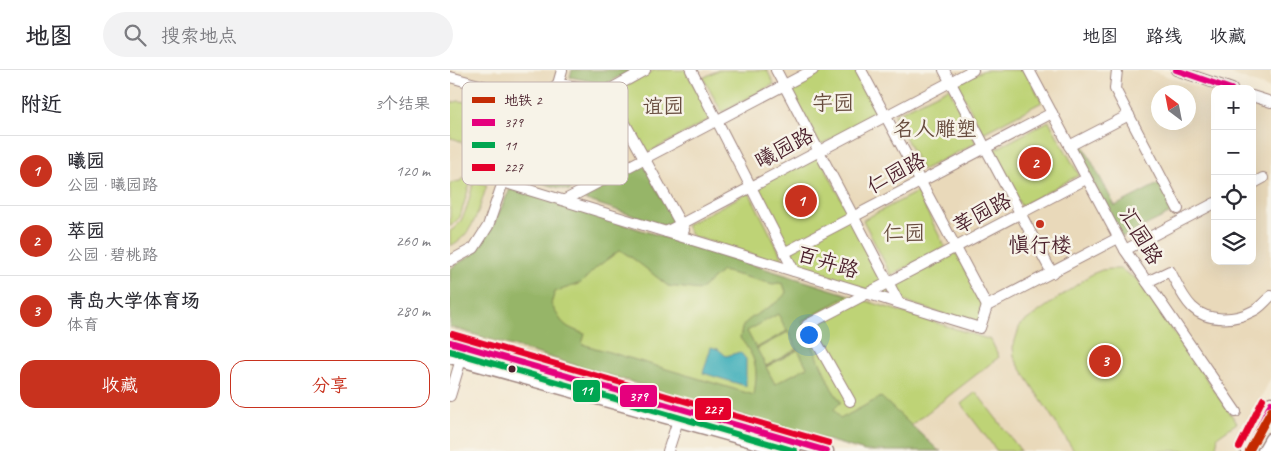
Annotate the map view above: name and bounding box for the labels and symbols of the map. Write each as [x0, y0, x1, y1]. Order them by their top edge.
legend [462, 82, 628, 185]
north arrow [1151, 85, 1196, 130]
park label: 宇园 [812, 90, 854, 116]
text: 地铁 2 [504, 92, 543, 109]
park label: 谊园 [642, 93, 684, 119]
text: 379 [504, 114, 525, 131]
park label: 名人雕塑 [893, 116, 977, 142]
street label: 曦园路 [750, 122, 818, 174]
text: 11 [504, 137, 517, 154]
pin: 2 [1019, 144, 1051, 182]
street label: 仁园路 [862, 147, 930, 199]
text: 227 [504, 159, 524, 176]
pin: 1 [785, 182, 817, 220]
street label: 莘园路 [948, 187, 1016, 239]
street label: 汇园路 [1114, 202, 1168, 270]
marker: 慎行楼 [1034, 218, 1046, 230]
park label: 仁园 [883, 220, 925, 246]
place label: 慎行楼 [1009, 232, 1072, 258]
street label: 百卉路 [794, 240, 862, 284]
your location [796, 322, 822, 348]
pin: 3 [1089, 342, 1121, 380]
unlabelled marker [507, 364, 517, 374]
line badge: 11 [572, 379, 601, 403]
text: 11 [580, 382, 594, 399]
line badge: 379 [619, 384, 658, 408]
text: 379 [629, 388, 649, 405]
line badge: 227 [694, 397, 732, 421]
text: 227 [704, 401, 724, 418]

